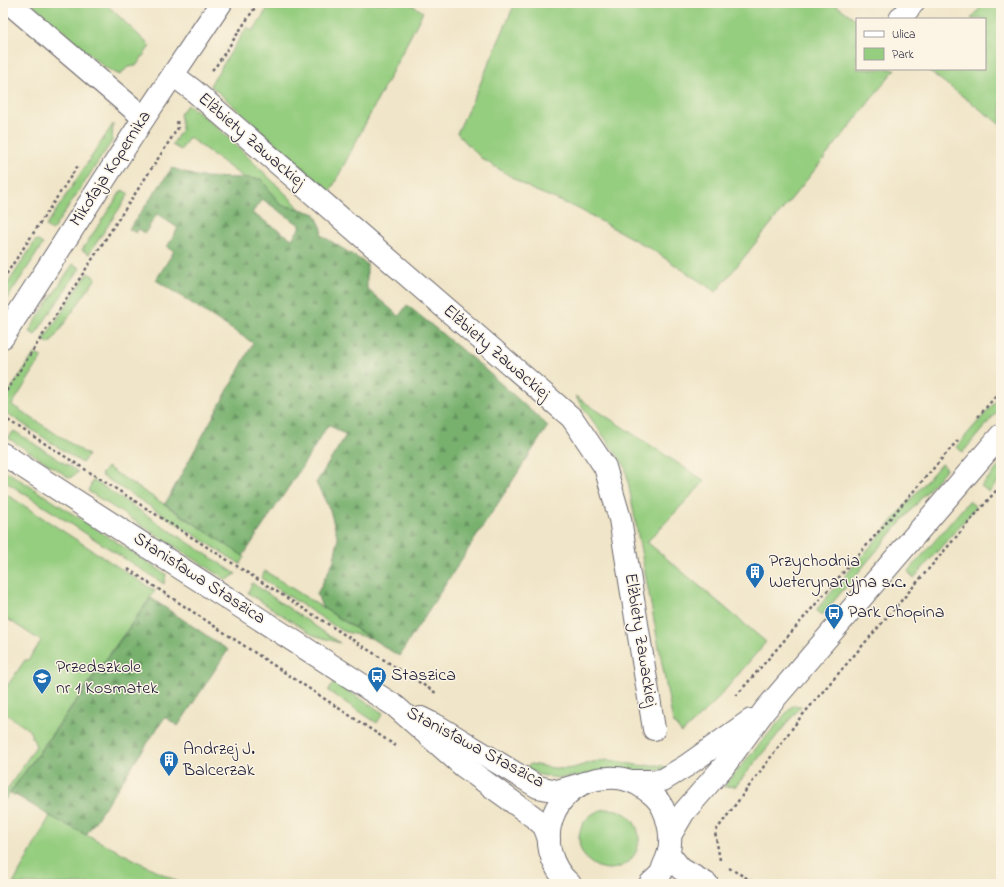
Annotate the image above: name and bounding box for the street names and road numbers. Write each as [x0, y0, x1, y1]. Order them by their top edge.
street label: Elżbiety Zawackiej [191, 87, 311, 195]
street label: Mikołaja Kopernika [64, 106, 158, 232]
street label: Elżbiety Zawackiej [436, 299, 556, 407]
street label: Stanisława Staszica [128, 526, 270, 632]
street label: Elżbiety Zawackiej [617, 571, 663, 709]
street label: Stanisława Staszica [401, 701, 549, 795]

